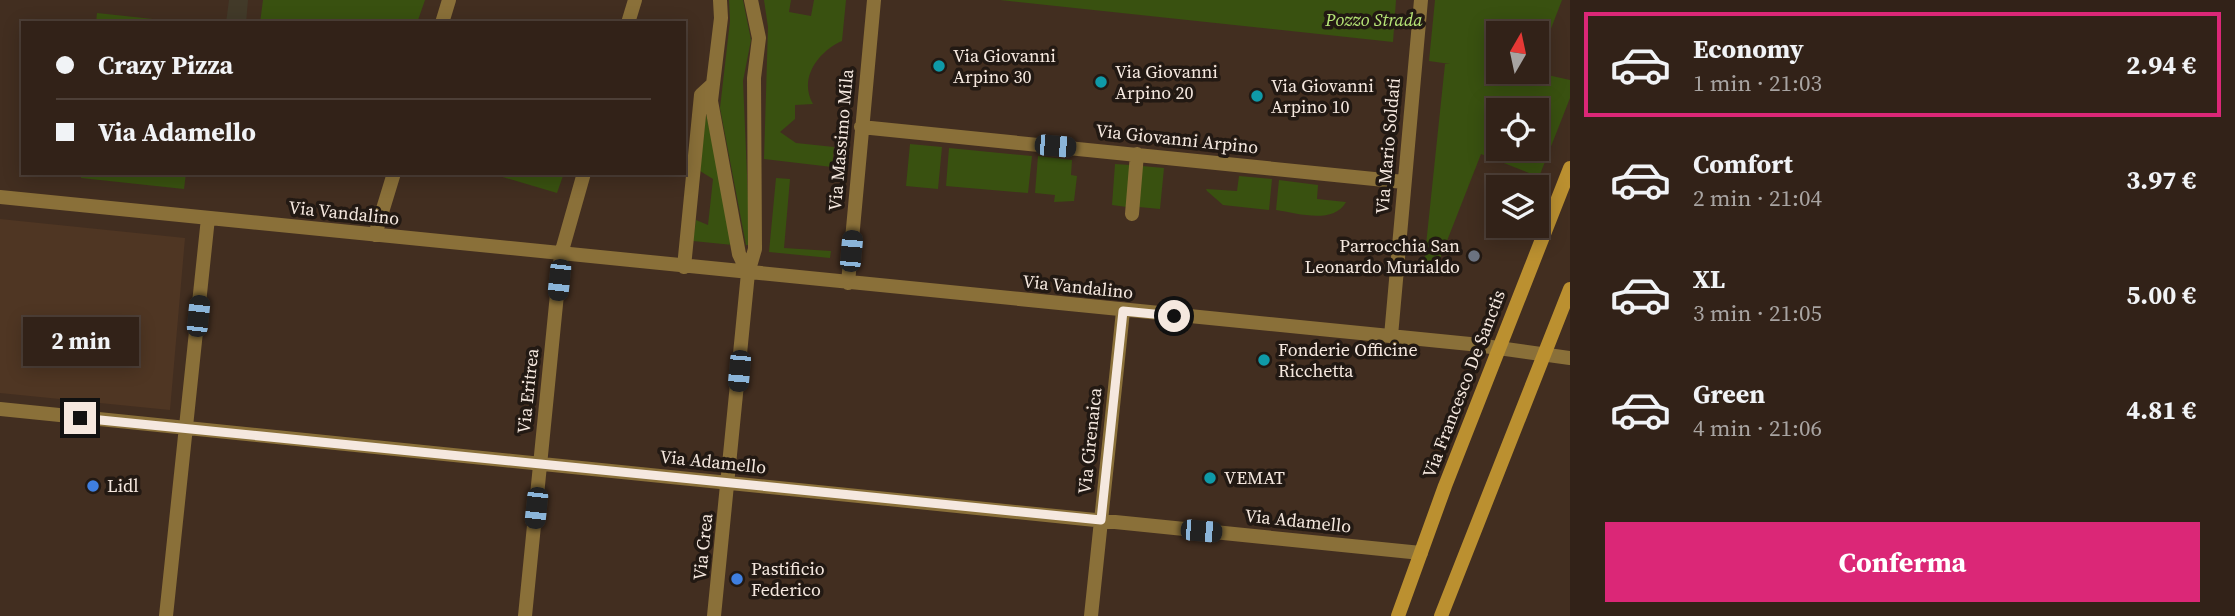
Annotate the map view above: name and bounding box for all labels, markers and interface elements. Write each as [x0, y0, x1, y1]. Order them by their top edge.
park label: Pozzo Strada [1324, 7, 1423, 32]
north arrow [1486, 21, 1549, 84]
map controls [1486, 21, 1549, 238]
text: Economy [1693, 31, 1804, 67]
icon: car [1609, 33, 1672, 96]
place label: Via Giovanni Arpino 30 [953, 43, 1056, 89]
text: Crazy Pizza [98, 47, 233, 83]
text: 2.94 € [2126, 47, 2196, 83]
marker: Via Giovanni Arpino 30 [931, 58, 947, 74]
place label: Via Giovanni Arpino 20 [1115, 59, 1218, 105]
street label: Via Massimo Mila [822, 67, 859, 212]
text: 1 min · 21:03 [1693, 67, 1822, 99]
place label: Via Giovanni Arpino 10 [1271, 73, 1374, 119]
marker: Via Giovanni Arpino 20 [1093, 74, 1109, 90]
street label: Via Mario Soldati [1369, 77, 1406, 215]
marker: Via Giovanni Arpino 10 [1249, 88, 1265, 104]
button: locate [1486, 98, 1549, 161]
text: Via Adamello [98, 114, 256, 150]
street label: Via Giovanni Arpino [1095, 118, 1260, 159]
car [1034, 134, 1077, 158]
text: Comfort [1693, 146, 1793, 182]
icon: car [1609, 148, 1672, 211]
text: 3.97 € [2126, 162, 2196, 198]
button: layers [1486, 175, 1549, 238]
text: 2 min · 21:04 [1693, 182, 1822, 214]
street label: Via Vandalino [287, 194, 401, 231]
car [839, 229, 864, 273]
place label: Parrocchia San Leonardo Murialdo [1305, 233, 1460, 279]
marker: Parrocchia San Leonardo Murialdo [1466, 248, 1482, 264]
car [547, 258, 572, 302]
text: XL [1693, 261, 1725, 297]
icon: car [1609, 263, 1672, 326]
street label: Via Vandalino [1021, 268, 1135, 305]
text: 5.00 € [2126, 277, 2196, 313]
street label: Via Francesco De Sanctis [1416, 286, 1511, 481]
car [186, 294, 211, 338]
text: 3 min · 21:05 [1693, 297, 1822, 329]
route start [1158, 300, 1190, 332]
callout: 2 min [22, 316, 138, 366]
text: 2 min [51, 325, 111, 357]
place label: Fonderie Officine Ricchetta [1278, 337, 1418, 383]
street label: Via Eritrea [511, 346, 544, 435]
car [727, 349, 752, 393]
marker: Fonderie Officine Ricchetta [1256, 352, 1272, 368]
text: Green [1693, 376, 1765, 412]
icon: car [1609, 378, 1672, 441]
street label: Via Cirenaica [1071, 386, 1108, 495]
text: 4.81 € [2126, 392, 2196, 428]
route end [64, 402, 96, 434]
text: 4 min · 21:06 [1693, 412, 1822, 444]
street label: Via Adamello [659, 443, 768, 480]
place label: VEMAT [1224, 465, 1285, 490]
marker: VEMAT [1202, 470, 1218, 486]
place label: Lidl [107, 473, 139, 498]
marker: Lidl [85, 478, 101, 494]
car [524, 486, 549, 530]
street label: Via Adamello [1244, 502, 1353, 539]
street label: Via Crea [687, 511, 719, 582]
car [1180, 519, 1223, 543]
button: Conferma [1605, 522, 2200, 602]
place label: Pastificio Federico [751, 556, 825, 602]
marker: Pastificio Federico [729, 571, 745, 587]

